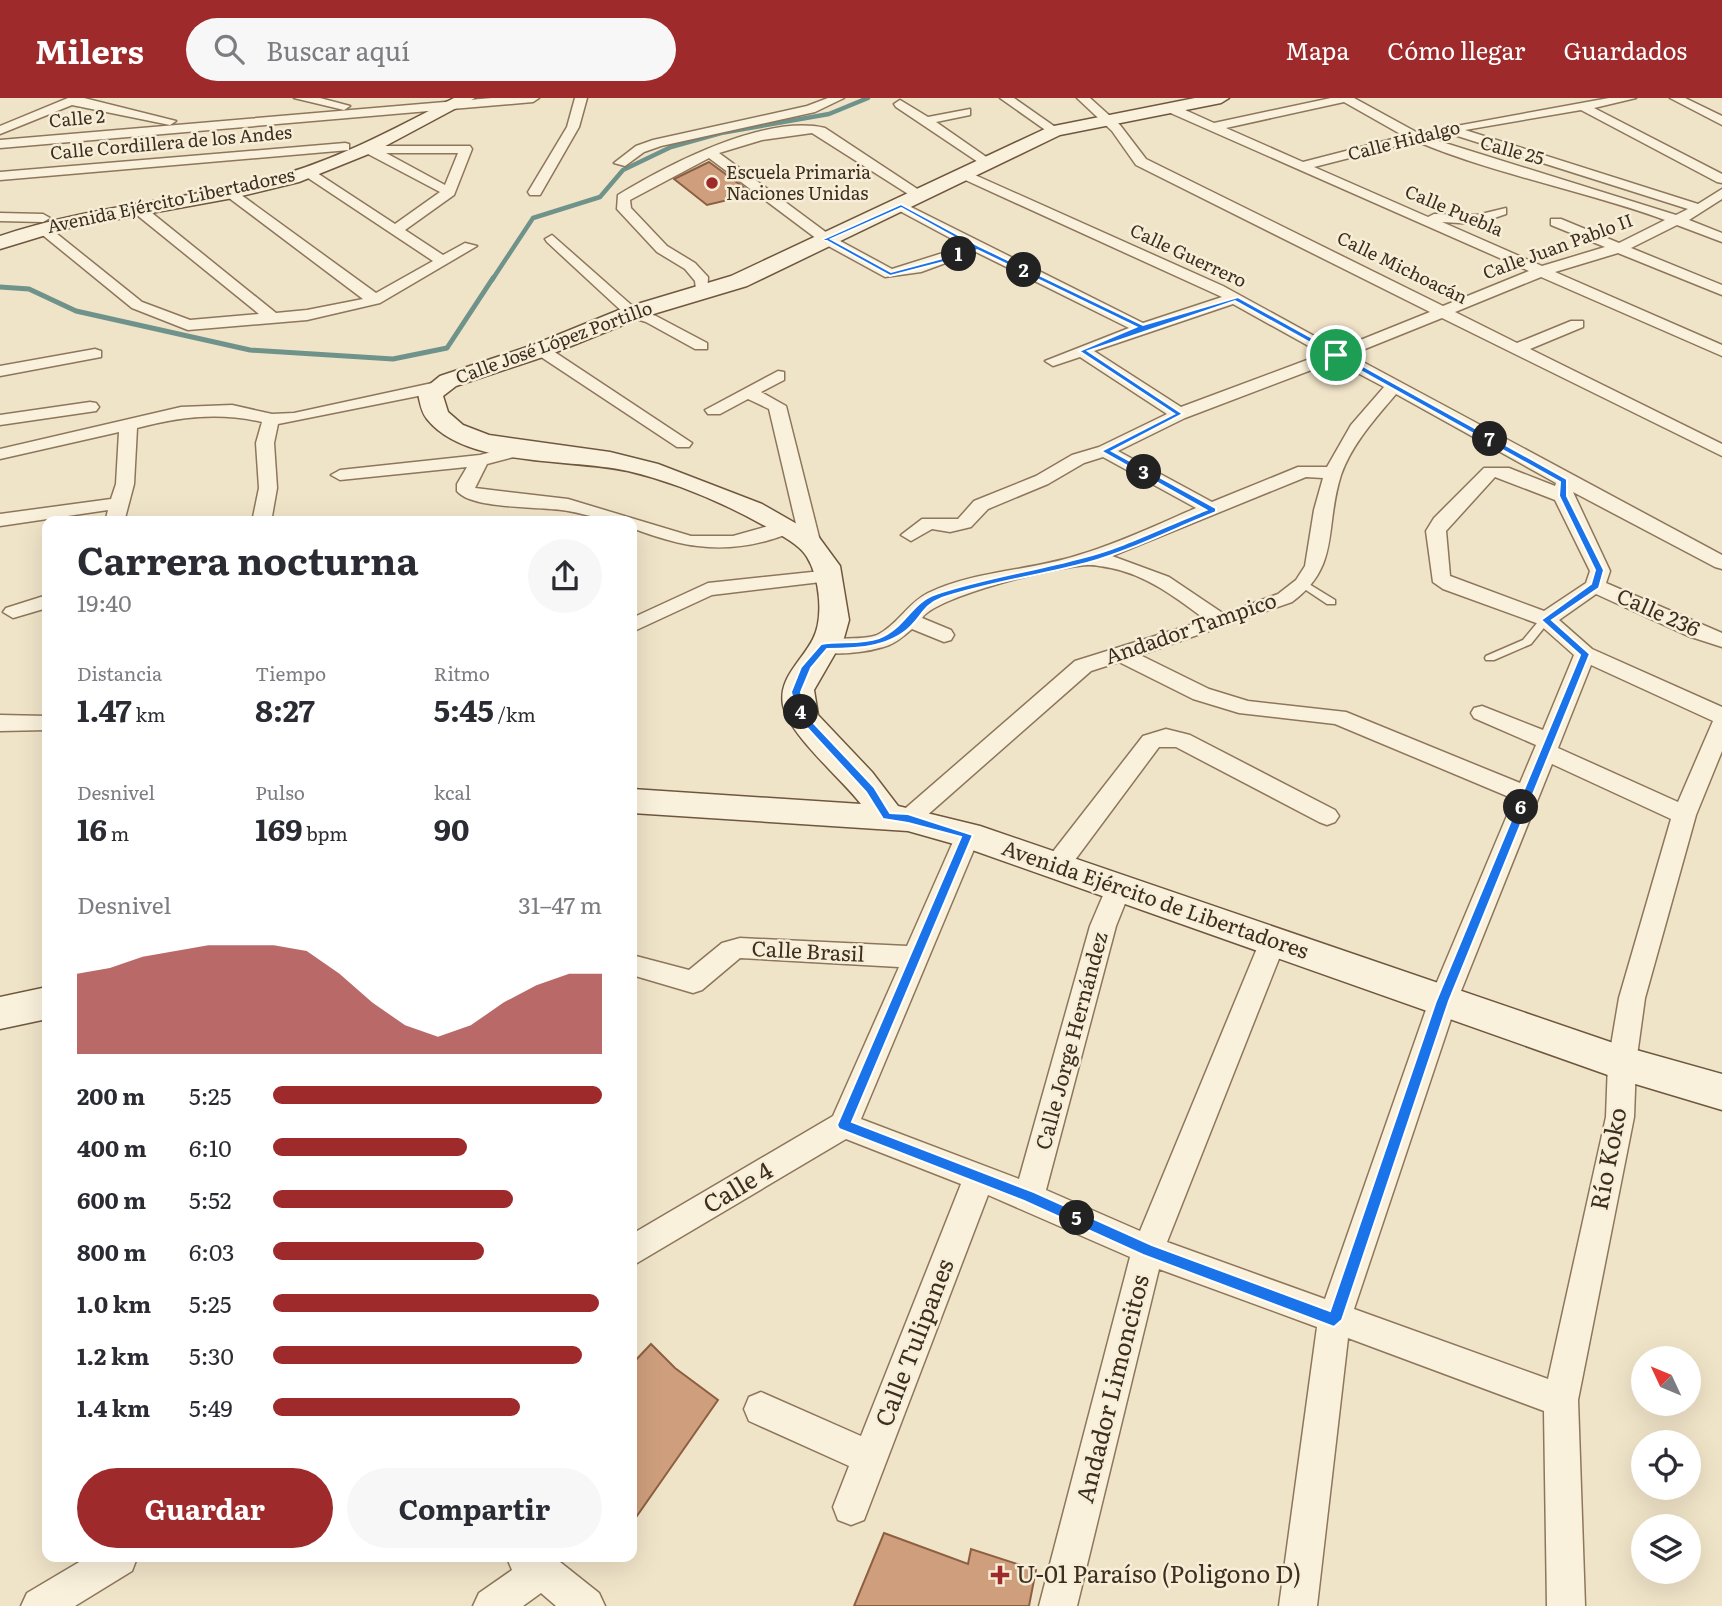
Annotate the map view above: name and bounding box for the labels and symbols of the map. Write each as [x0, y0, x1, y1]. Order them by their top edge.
street label: Calle 2 [48, 102, 106, 133]
street label: Calle Hidalgo [1345, 113, 1463, 167]
street label: Calle Cordillera de los Andes [49, 117, 293, 166]
street label: Calle 25 [1477, 128, 1547, 171]
place label: Escuela Primaria Naciones Unidas [726, 158, 871, 206]
street label: Avenida Ejército Libertadores [44, 160, 297, 239]
marker: Escuela Primaria Naciones Unidas [704, 175, 720, 191]
street label: Calle Puebla [1401, 177, 1508, 243]
street label: Calle Juan Pablo II [1479, 206, 1636, 285]
street label: Calle Guerrero [1126, 216, 1251, 293]
street label: Calle Michoacán [1333, 223, 1472, 310]
pin: 1 [942, 236, 976, 272]
pin: 2 [1006, 252, 1042, 288]
street label: Calle José López Portillo [451, 293, 656, 390]
pin [1306, 325, 1366, 385]
pin: 7 [1472, 422, 1508, 456]
pin: 3 [1126, 454, 1162, 490]
street label: Calle 236 [1612, 579, 1706, 643]
street label: Andador Tampico [1100, 583, 1280, 671]
pin: 4 [784, 694, 818, 730]
pin: 6 [1504, 790, 1538, 824]
street label: Avenida Ejército de Libertadores [998, 830, 1313, 965]
street label: Calle Jorge Hernández [1026, 928, 1114, 1153]
street label: Calle Brasil [751, 931, 865, 968]
street label: Río Koko [1579, 1104, 1634, 1213]
street label: Calle 4 [695, 1151, 778, 1220]
pin: 5 [1060, 1200, 1094, 1236]
street label: Calle Tulipanes [865, 1253, 961, 1431]
street label: Andador Limoncitos [1065, 1270, 1156, 1506]
north arrow [1631, 1346, 1701, 1416]
place label: U-01 Paraíso (Poligono D) [1016, 1555, 1301, 1590]
marker: U-01 Paraíso (Poligono D) [990, 1565, 1010, 1585]

